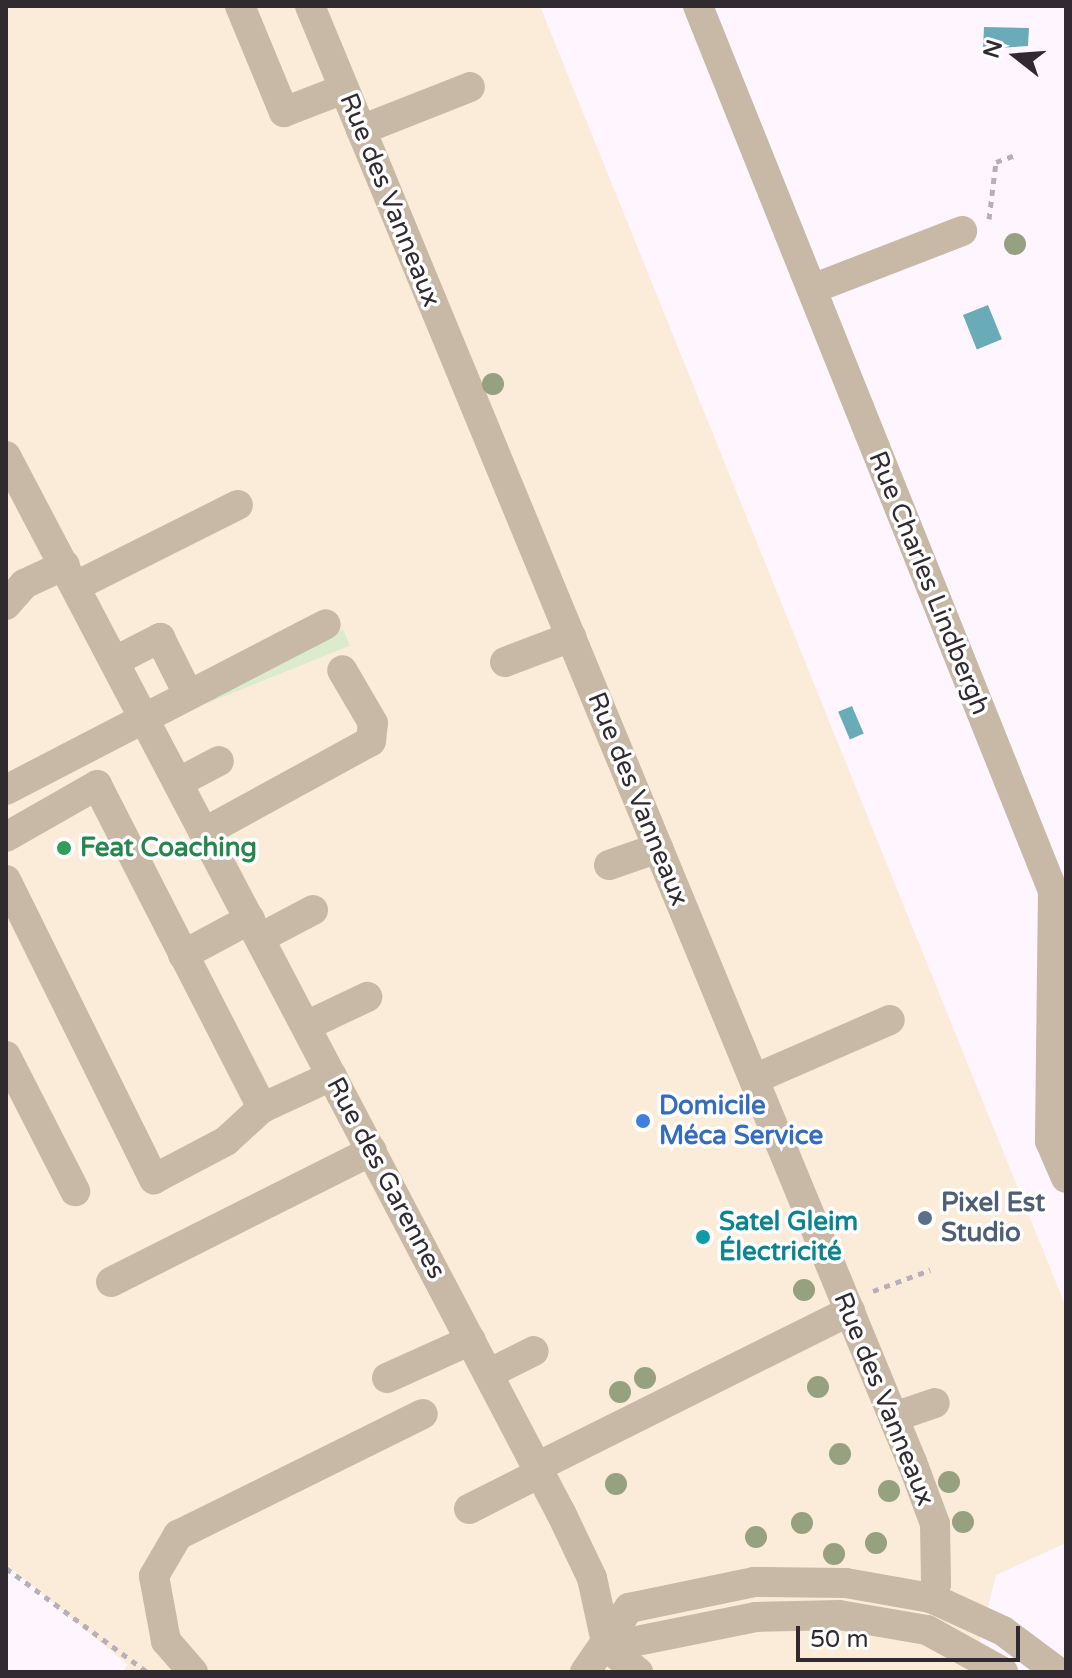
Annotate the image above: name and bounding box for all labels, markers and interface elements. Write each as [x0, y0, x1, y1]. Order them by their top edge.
north arrow [976, 16, 1056, 96]
text: N [978, 37, 1008, 61]
street label: Rue des Vanneaux [333, 89, 447, 311]
street label: Rue Charles Lindbergh [862, 447, 996, 719]
street label: Rue des Vanneaux [581, 688, 695, 910]
place label: Feat Coaching [80, 832, 257, 864]
marker: Feat Coaching [55, 839, 73, 857]
street label: Rue des Garennes [320, 1072, 452, 1284]
place label: Domicile Méca Service [659, 1090, 823, 1152]
marker: Domicile Méca Service [634, 1112, 652, 1130]
place label: Pixel Est Studio [941, 1187, 1045, 1248]
place label: Satel Gleim Électricité [719, 1206, 858, 1268]
marker: Pixel Est Studio [916, 1209, 934, 1227]
marker: Satel Gleim Électricité [694, 1228, 712, 1246]
street label: Rue des Vanneaux [827, 1288, 941, 1510]
scale bar [800, 1610, 1024, 1660]
text: 50 m [810, 1625, 868, 1654]

